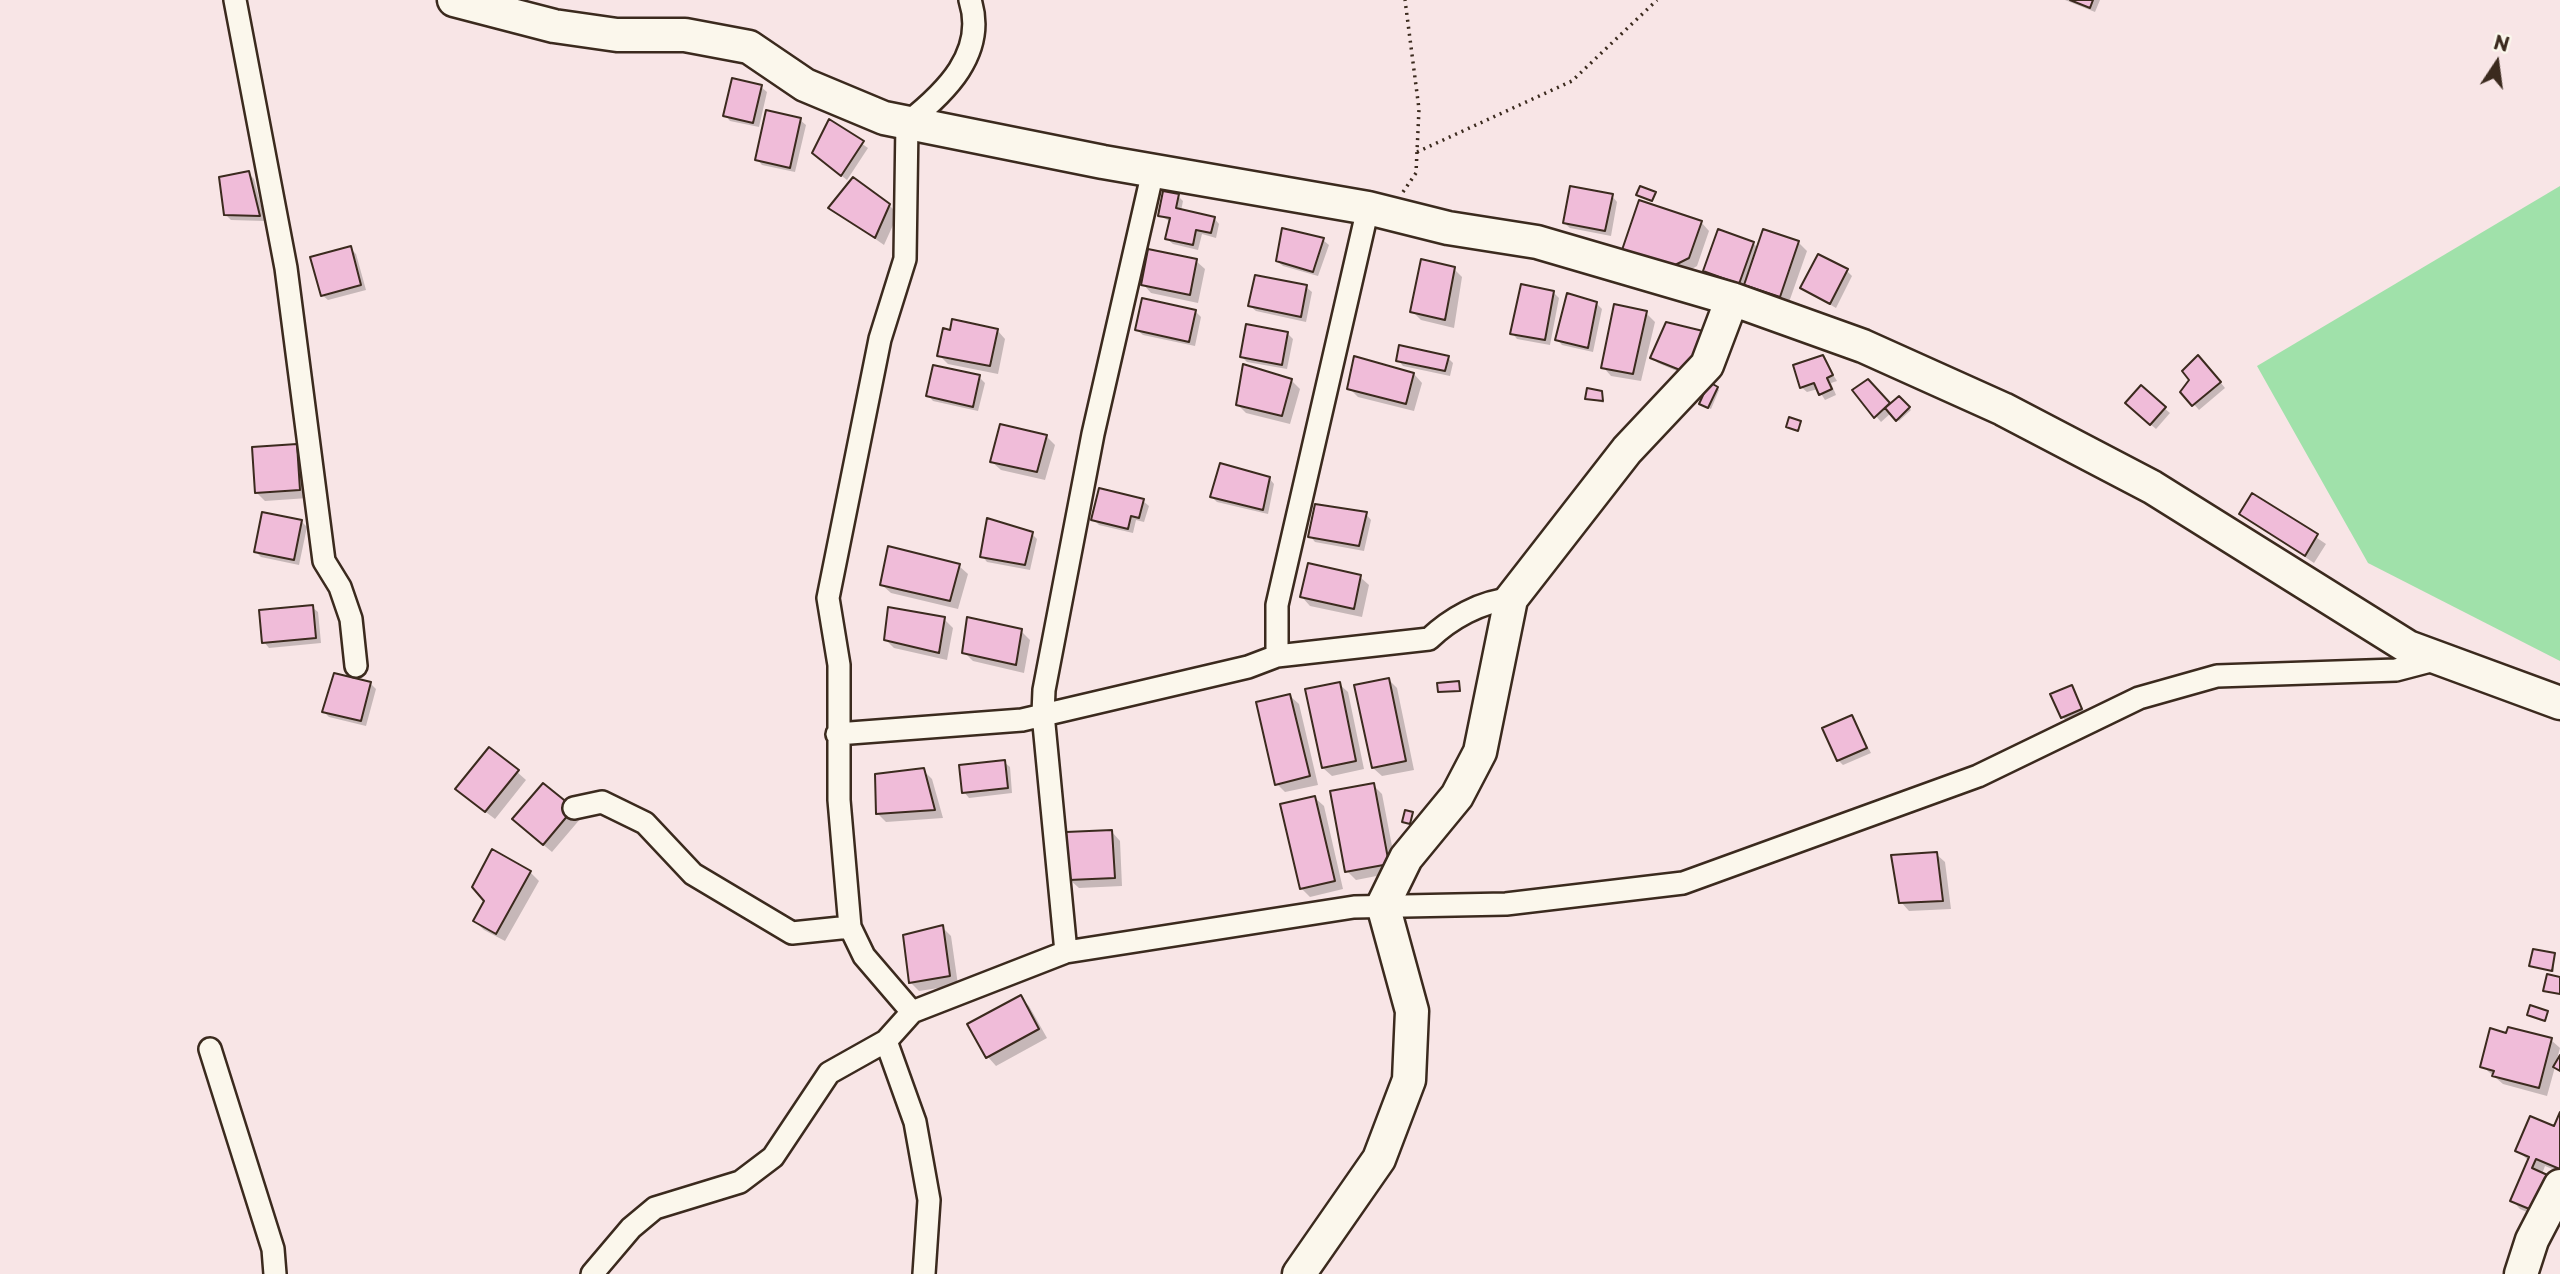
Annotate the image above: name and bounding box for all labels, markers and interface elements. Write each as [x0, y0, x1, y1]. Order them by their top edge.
text: N [2491, 27, 2512, 58]
north arrow [2462, 28, 2532, 98]

